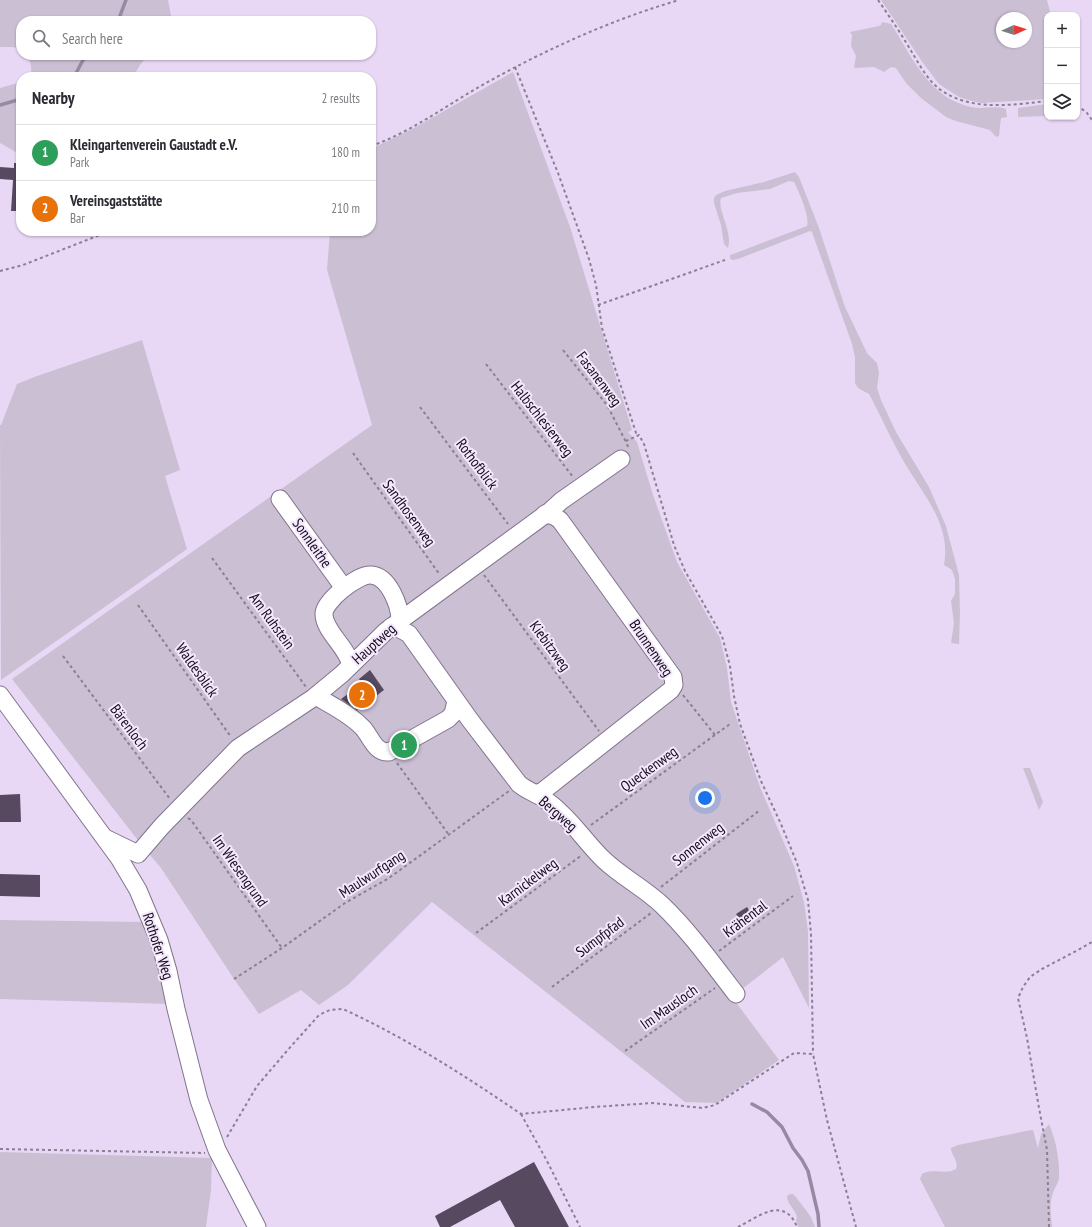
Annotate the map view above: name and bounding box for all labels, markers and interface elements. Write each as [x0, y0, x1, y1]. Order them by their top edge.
north arrow [996, 12, 1032, 48]
map controls [1044, 12, 1080, 120]
button: + [1044, 12, 1080, 48]
search box [16, 16, 376, 60]
icon: search [30, 27, 52, 49]
text: Search here [62, 29, 123, 48]
button: − [1044, 48, 1080, 84]
button: layers [1044, 84, 1080, 120]
text: Nearby [32, 87, 75, 109]
text: 2 results [321, 90, 360, 107]
text: Kleingartenverein Gaustadt e.V. [70, 135, 238, 154]
text: 1 [42, 144, 48, 161]
text: 180 m [331, 144, 360, 161]
text: Park [70, 154, 89, 171]
text: Vereinsgaststätte [70, 191, 163, 210]
text: 2 [42, 200, 48, 217]
text: 210 m [331, 200, 360, 217]
text: Bar [70, 210, 85, 227]
street label: Fasanenweg [573, 347, 626, 410]
street label: Halbschlesierweg [507, 377, 578, 460]
street label: Rothofblick [452, 435, 503, 493]
street label: Sandhosenweg [379, 476, 440, 550]
street label: Sonnleithe [289, 514, 336, 571]
street label: Am Ruhstein [245, 589, 299, 653]
street label: Brunnenweg [625, 616, 677, 680]
street label: Kiebitzweg [526, 617, 575, 675]
street label: Hauptweg [348, 619, 400, 668]
street label: Waldesblick [172, 639, 223, 700]
pin: 2 [349, 680, 375, 710]
street label: Bärenloch [106, 700, 153, 753]
pin: 1 [391, 730, 417, 760]
street label: Queckenweg [616, 742, 681, 796]
your location [695, 788, 715, 808]
street label: Bergweg [535, 792, 582, 836]
street label: Sonnenweg [668, 818, 727, 870]
street label: Im Wiesengrund [209, 831, 272, 910]
street label: Maulwurfgang [335, 845, 408, 902]
street label: Karnickelweg [494, 853, 561, 910]
street label: Krähental [719, 896, 771, 941]
street label: Rothofer Weg [139, 910, 178, 982]
street label: Sumpfpfad [572, 912, 628, 961]
street label: Im Mausloch [636, 980, 701, 1033]

